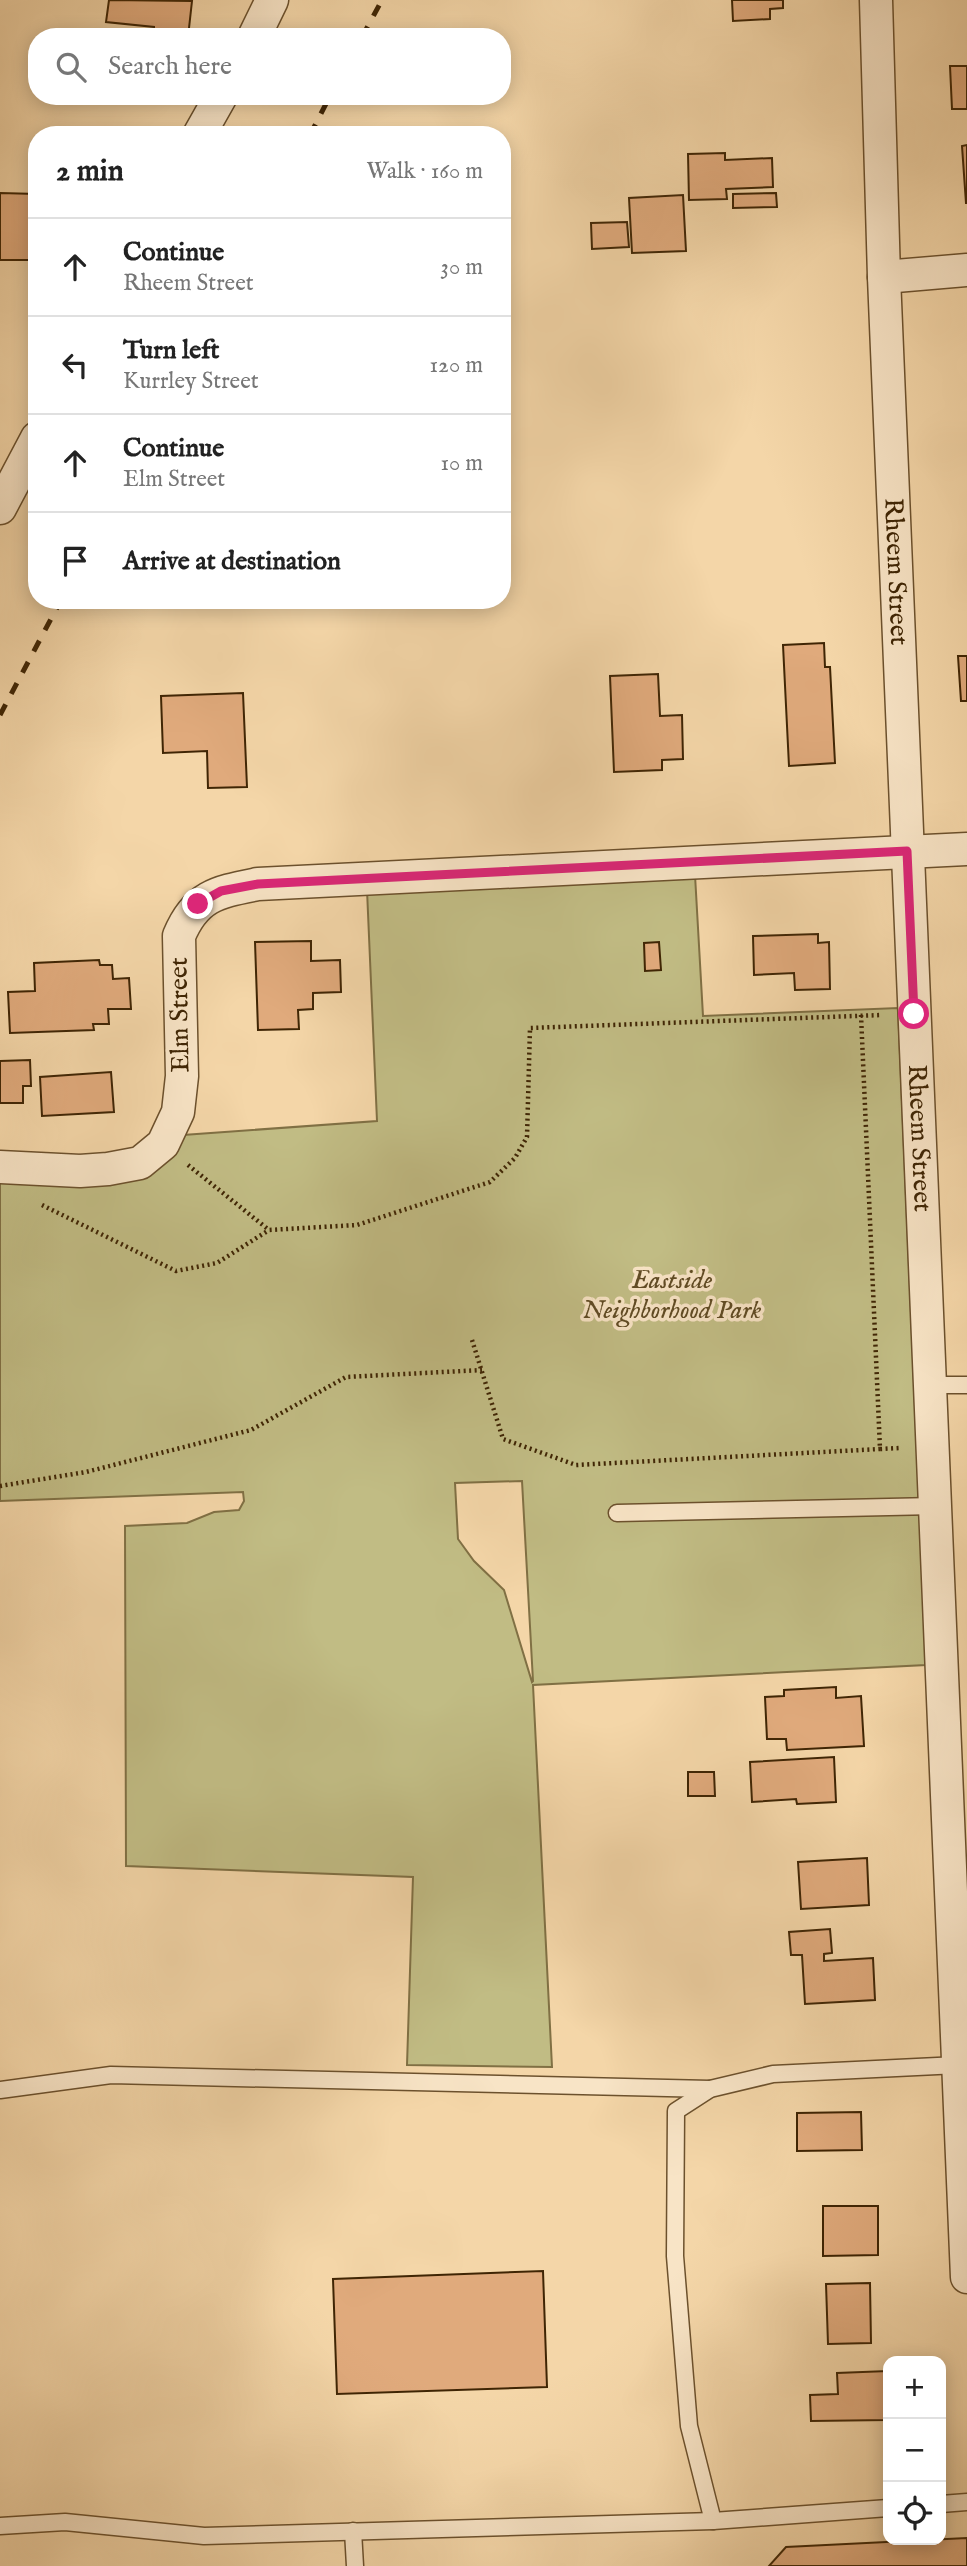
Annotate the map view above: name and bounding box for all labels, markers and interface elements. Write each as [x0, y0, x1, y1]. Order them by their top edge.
search box [28, 28, 511, 105]
icon: search [52, 48, 90, 86]
text: Search here [108, 50, 232, 83]
text: 2 min [56, 153, 124, 191]
text: Walk · 160 m [366, 157, 483, 186]
text: Continue [123, 236, 224, 269]
icon: ahead [56, 248, 94, 286]
text: 30 m [440, 253, 483, 282]
text: Rheem Street [123, 269, 254, 298]
text: Turn left [123, 334, 220, 367]
icon: left [56, 346, 94, 384]
text: 120 m [430, 351, 483, 380]
text: Kurrley Street [123, 367, 259, 396]
text: Continue [123, 432, 224, 465]
icon: ahead [56, 444, 94, 482]
text: 10 m [440, 449, 483, 478]
text: Elm Street [123, 465, 225, 494]
street label: Rheem Street [877, 497, 916, 646]
icon: arrive [56, 542, 94, 580]
text: Arrive at destination [123, 545, 341, 578]
route end [182, 888, 213, 919]
street label: Elm Street [162, 957, 198, 1073]
route start [898, 998, 929, 1029]
street label: Rheem Street [900, 1064, 939, 1213]
park label: Eastside Neighborhood Park [583, 1264, 762, 1328]
map controls [883, 2356, 946, 2545]
button: + [883, 2356, 946, 2419]
button: − [883, 2419, 946, 2482]
button: locate [883, 2482, 946, 2545]

